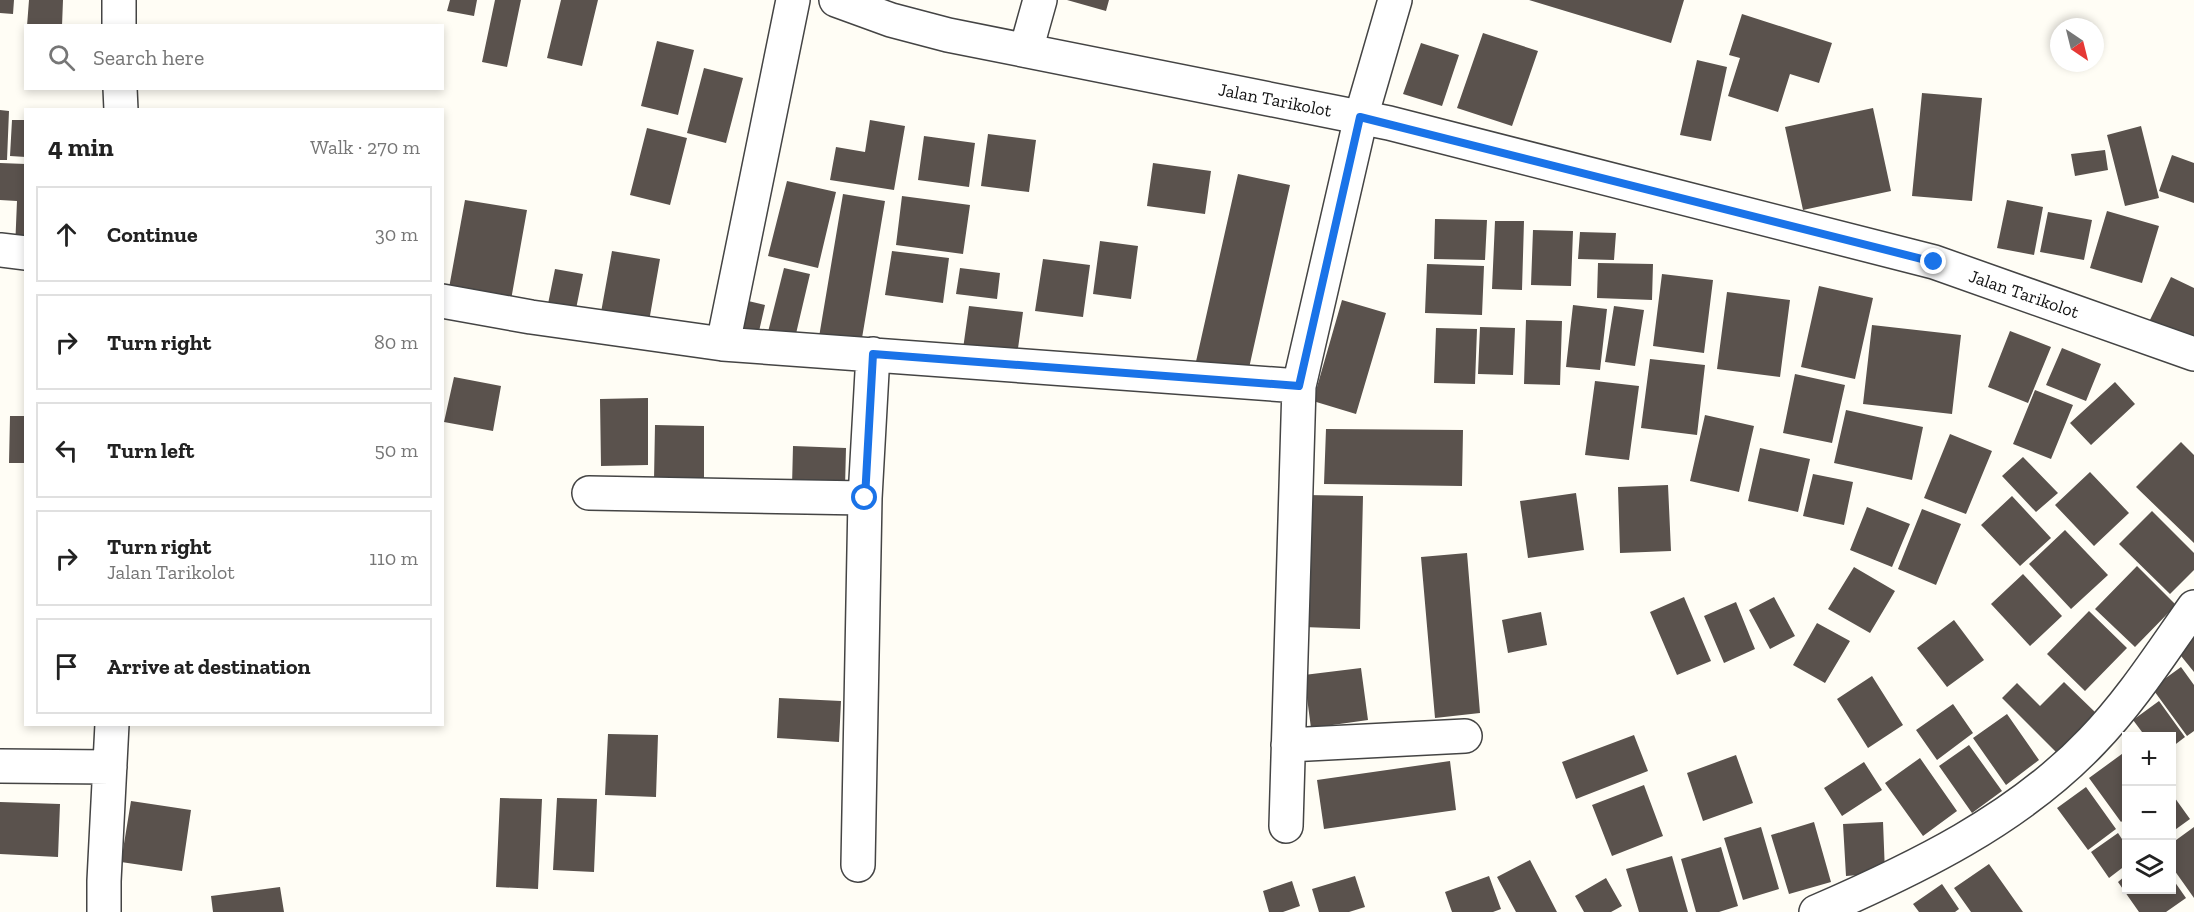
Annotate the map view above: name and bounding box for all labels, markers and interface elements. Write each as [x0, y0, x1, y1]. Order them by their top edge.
north arrow [2050, 18, 2104, 72]
search box [24, 24, 444, 90]
icon: search [45, 41, 78, 74]
text: Search here [93, 44, 204, 71]
street label: Jalan Tarikolot [1217, 78, 1334, 122]
text: 4 min [48, 131, 114, 163]
text: Walk · 270 m [310, 135, 420, 159]
icon: ahead [50, 218, 83, 251]
text: Continue [107, 221, 198, 248]
text: 30 m [375, 222, 418, 246]
route end [1920, 248, 1946, 274]
street label: Jalan Tarikolot [1966, 265, 2082, 323]
icon: right [50, 326, 83, 359]
text: Turn right [107, 329, 211, 356]
text: 80 m [374, 330, 418, 354]
icon: left [50, 434, 83, 467]
text: Turn left [107, 437, 194, 464]
text: 50 m [374, 438, 418, 462]
route start [851, 484, 877, 510]
text: Turn right [107, 533, 211, 560]
icon: right [50, 542, 83, 575]
text: 110 m [369, 546, 418, 570]
text: Jalan Tarikolot [107, 560, 235, 584]
icon: arrive [50, 650, 83, 683]
text: Arrive at destination [107, 653, 310, 680]
map controls [2122, 732, 2176, 894]
button: + [2122, 732, 2176, 786]
button: − [2122, 786, 2176, 840]
button: layers [2122, 840, 2176, 894]

